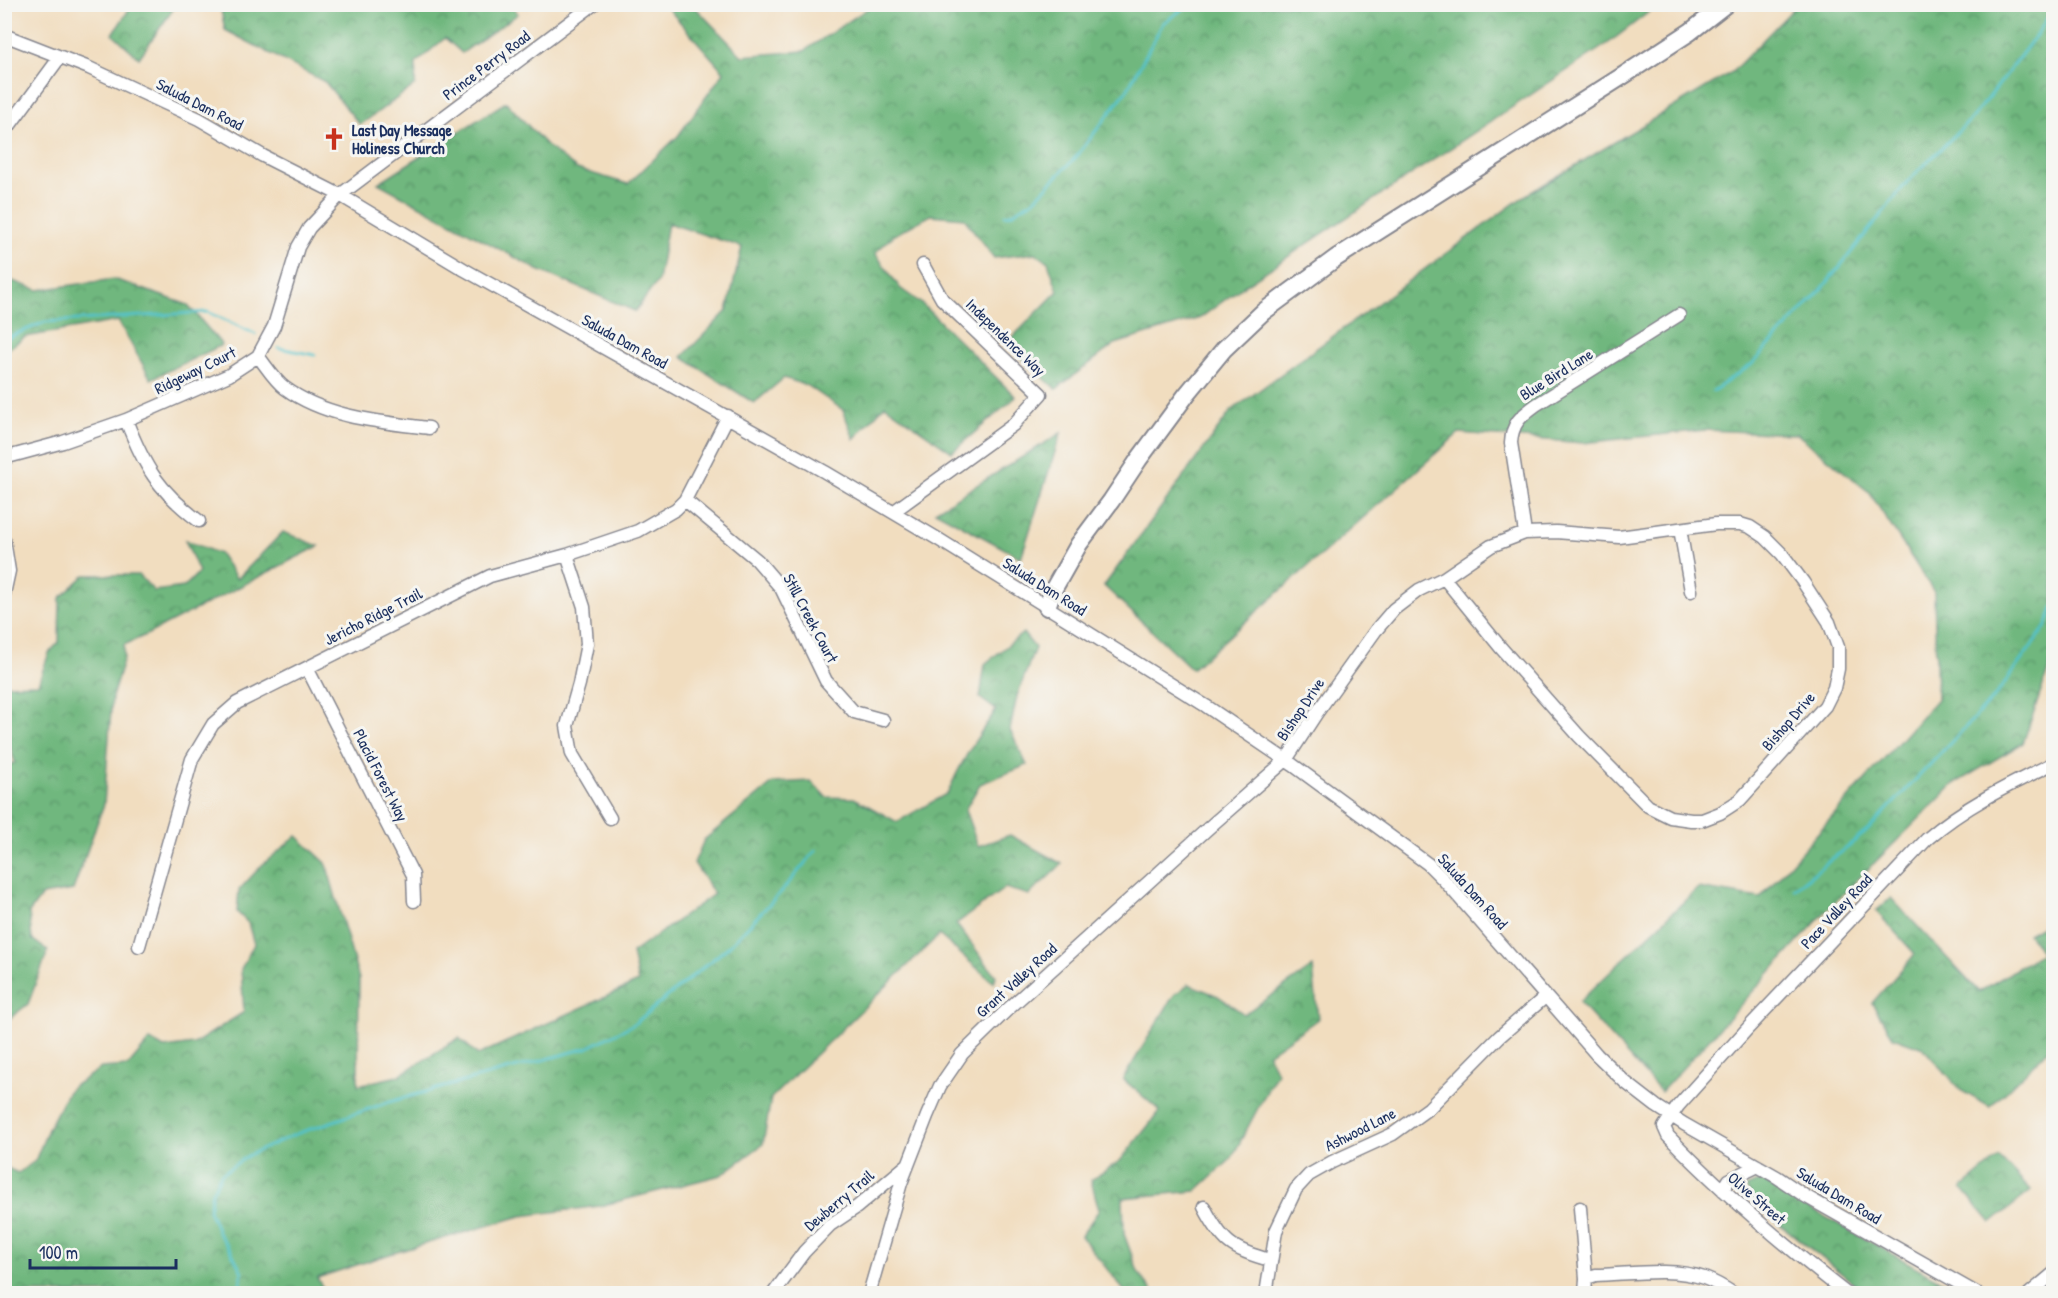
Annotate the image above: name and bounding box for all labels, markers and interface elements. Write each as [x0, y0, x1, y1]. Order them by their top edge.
street label: Prince Perry Road [438, 25, 534, 105]
street label: Saluda Dam Road [153, 73, 247, 135]
place label: Last Day Message Holiness Church [352, 119, 452, 159]
church icon: Last Day Message Holiness Church [321, 126, 347, 152]
street label: Independence Way [961, 293, 1051, 381]
street label: Saluda Dam Road [578, 308, 672, 374]
street label: Ridgeway Court [151, 341, 240, 399]
street label: Blue Bird Lane [1515, 343, 1597, 405]
street label: Saluda Dam Road [999, 551, 1091, 621]
street label: Still Creek Court [778, 569, 844, 667]
street label: Jericho Ridge Trail [320, 582, 426, 650]
street label: Bishop Drive [1271, 673, 1330, 745]
street label: Bishop Drive [1756, 686, 1820, 755]
street label: Placid Forest Way [348, 725, 414, 825]
street label: Saluda Dam Road [1433, 848, 1513, 934]
street label: Pace Valley Road [1795, 869, 1877, 953]
street label: Grant Valley Road [971, 938, 1061, 1022]
street label: Ashwood Lane [1321, 1101, 1400, 1156]
street label: Saluda Dam Road [1793, 1161, 1885, 1229]
street label: Dewberry Trail [799, 1164, 879, 1236]
street label: Olive Street [1723, 1167, 1791, 1230]
scale bar [30, 1232, 176, 1270]
text: 100 m [39, 1240, 78, 1265]

